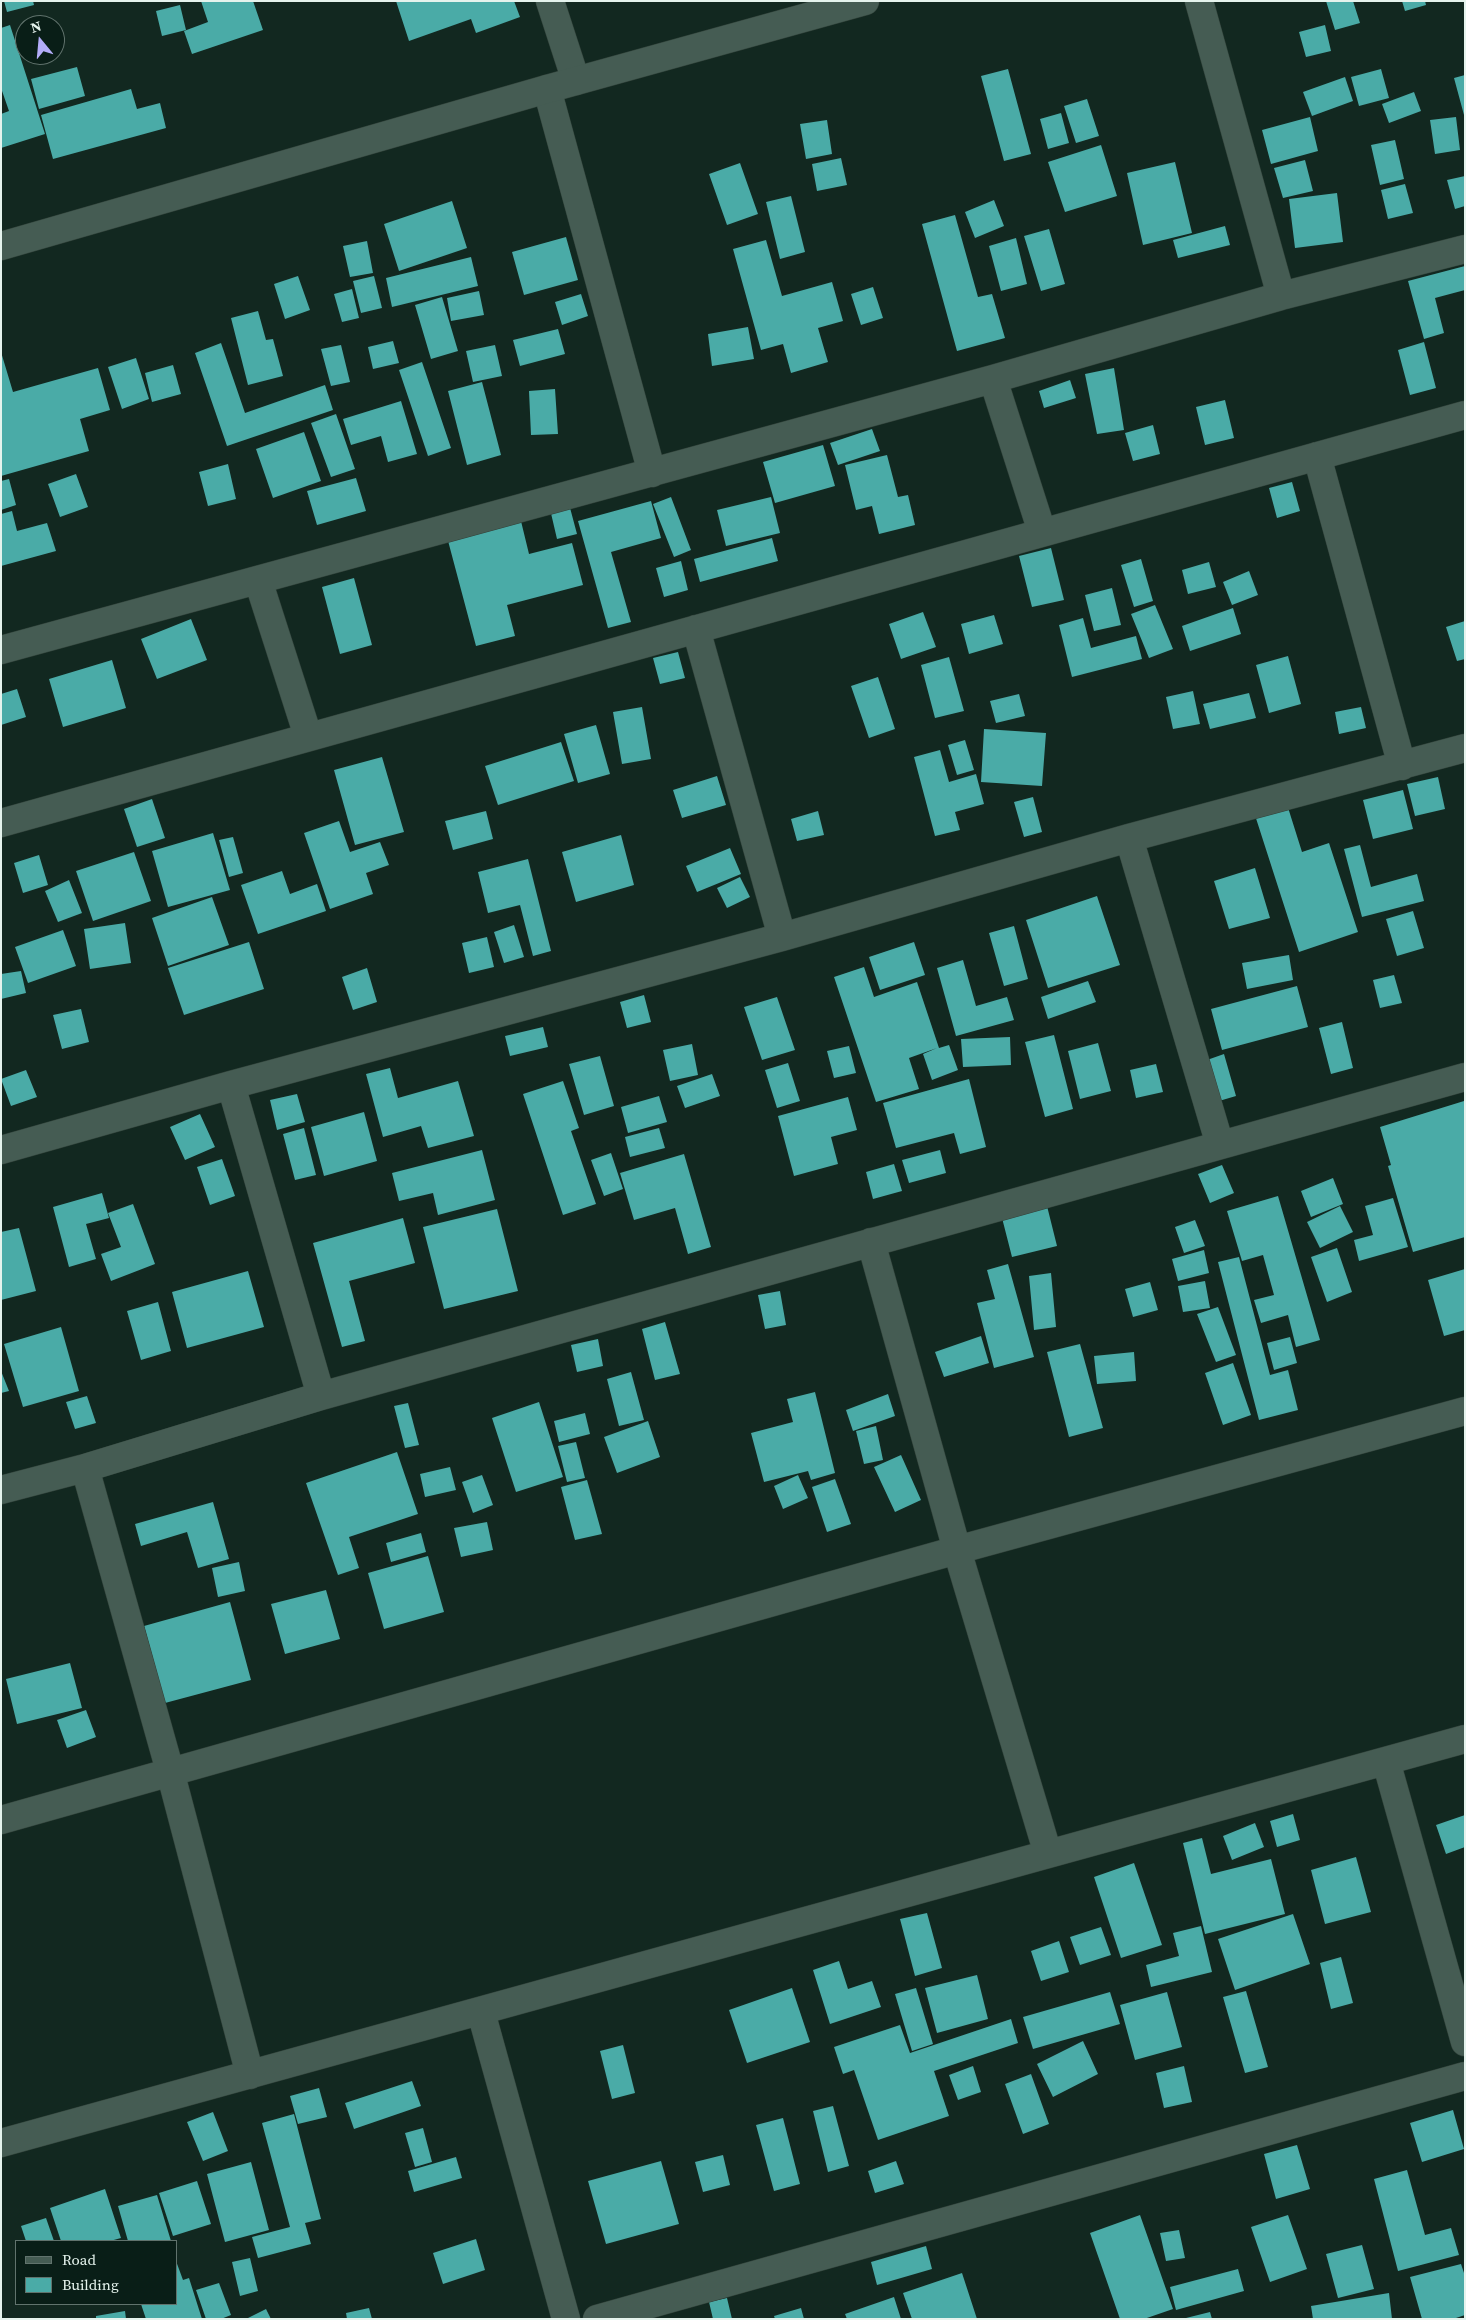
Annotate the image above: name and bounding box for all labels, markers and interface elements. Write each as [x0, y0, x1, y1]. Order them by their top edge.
north arrow [15, 15, 65, 65]
text: N [28, 16, 44, 38]
legend [15, 2240, 178, 2305]
text: Road [62, 2249, 96, 2270]
text: Building [62, 2274, 119, 2295]

